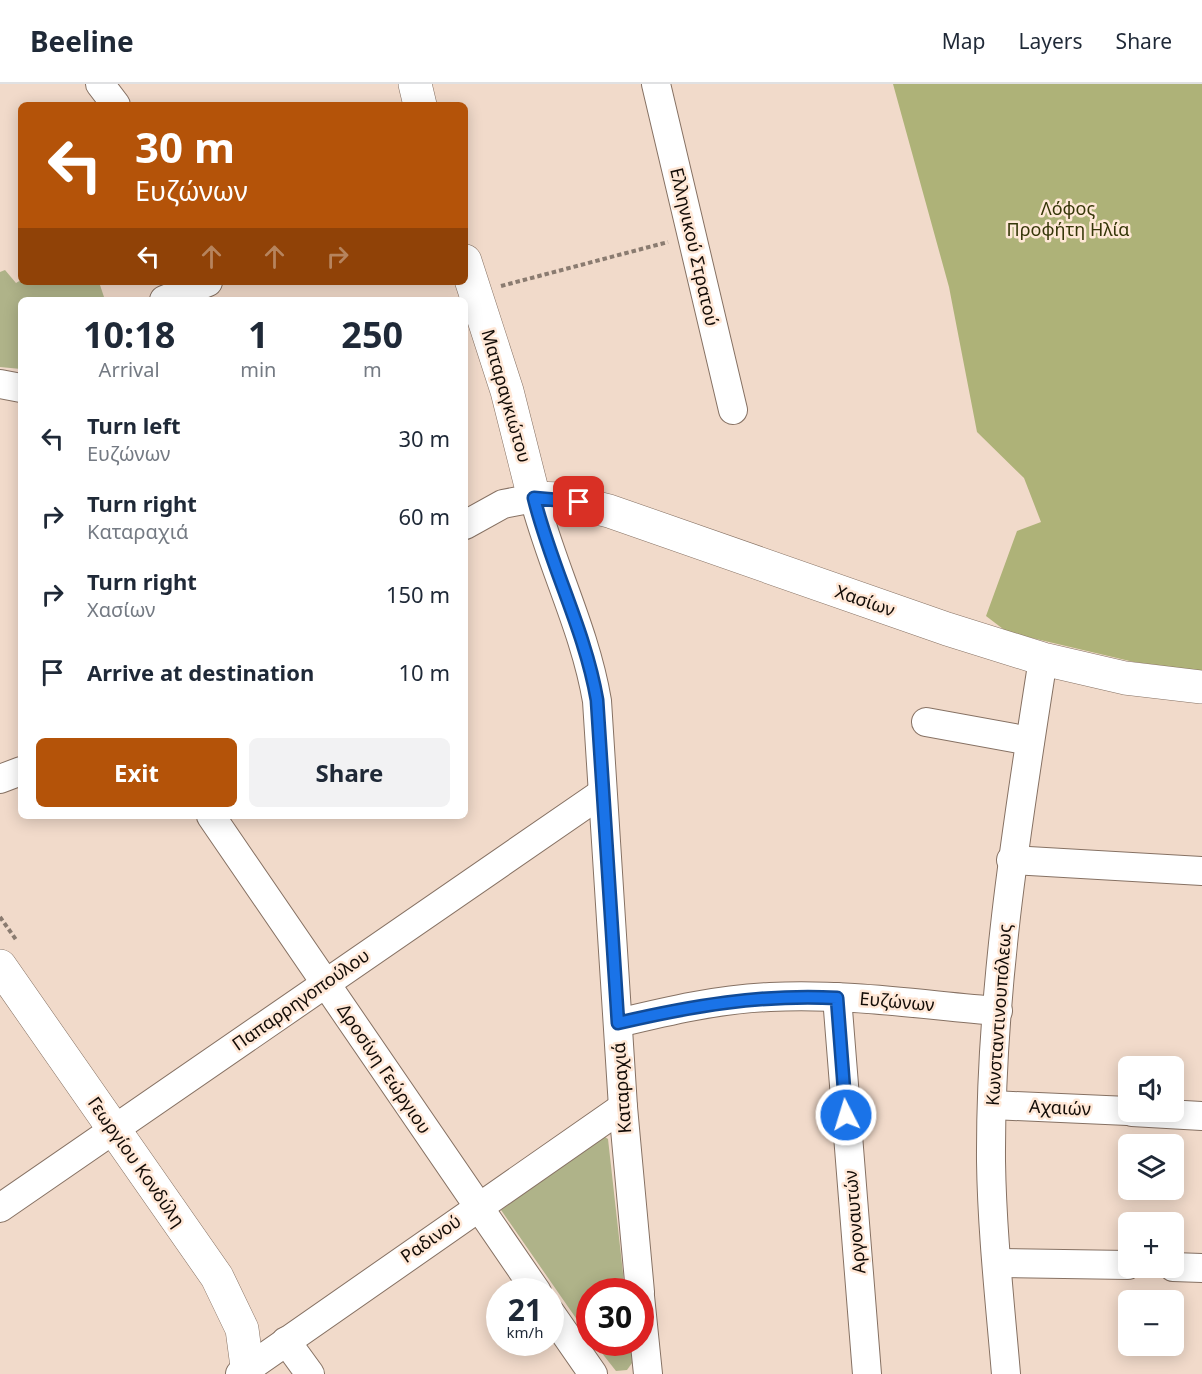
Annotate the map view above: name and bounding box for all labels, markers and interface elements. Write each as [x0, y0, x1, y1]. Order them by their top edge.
text: Beeline [30, 22, 134, 60]
text: Map [942, 27, 986, 55]
text: Layers [1019, 27, 1083, 55]
text: Share [1116, 27, 1172, 55]
text: 30 m [135, 118, 235, 175]
icon: left [36, 126, 114, 204]
street label: Ελληνικού Στρατού [665, 165, 725, 328]
text: Ευζώνων [135, 172, 248, 209]
park label: Λόφος Προφήτη Ηλία [1007, 196, 1129, 241]
icon: left [132, 240, 165, 273]
icon: ahead [195, 240, 228, 273]
icon: ahead [258, 240, 291, 273]
icon: right [321, 240, 354, 273]
text: 10:18 [83, 310, 175, 359]
text: 1 [248, 310, 269, 359]
text: 250 [341, 310, 403, 359]
street label: Ματαραγκιώτου [476, 326, 537, 465]
text: Arrival [99, 356, 160, 383]
text: min [240, 356, 276, 383]
text: m [363, 356, 382, 383]
text: Turn left [87, 410, 181, 440]
icon: left [36, 422, 69, 455]
text: 30 m [399, 423, 450, 453]
text: Ευζώνων [87, 440, 170, 467]
pin [553, 476, 604, 527]
icon: arrive [562, 485, 595, 518]
text: Turn right [87, 488, 197, 518]
icon: right [36, 500, 69, 533]
text: 60 m [399, 501, 450, 531]
text: Καταραχιά [87, 518, 188, 545]
text: Turn right [87, 566, 197, 596]
icon: right [36, 578, 69, 611]
text: 150 m [386, 579, 450, 609]
street label: Χασίων [832, 579, 898, 621]
text: Χασίων [87, 596, 155, 623]
icon: arrive [36, 656, 69, 689]
text: Arrive at destination [87, 657, 314, 687]
text: 10 m [399, 657, 450, 687]
button: Exit [36, 738, 237, 807]
button: Share [249, 738, 450, 807]
street label: Κωνσταντινουπόλεως [980, 923, 1016, 1107]
street label: Παπαρρηγοπούλου [227, 943, 374, 1056]
street label: Ευζώνων [859, 986, 936, 1016]
street label: Δροσίνη Γεώργιου [332, 999, 437, 1138]
street label: Καταραχιά [606, 1042, 636, 1134]
map controls [1118, 1056, 1184, 1356]
button: sound [1118, 1056, 1184, 1122]
position arrow [814, 1083, 878, 1147]
street label: Γεωργίου Κονδύλη [83, 1091, 191, 1231]
street label: Αχαιών [1029, 1093, 1092, 1121]
button: layers [1118, 1134, 1184, 1200]
street label: Αργοναυτών [838, 1169, 870, 1275]
street label: Ραδινού [395, 1209, 466, 1268]
button: + [1118, 1212, 1184, 1278]
speed limit sign: 30 [576, 1278, 654, 1356]
text: 21 [508, 1289, 542, 1330]
button: − [1118, 1290, 1184, 1356]
text: km/h [507, 1322, 543, 1342]

